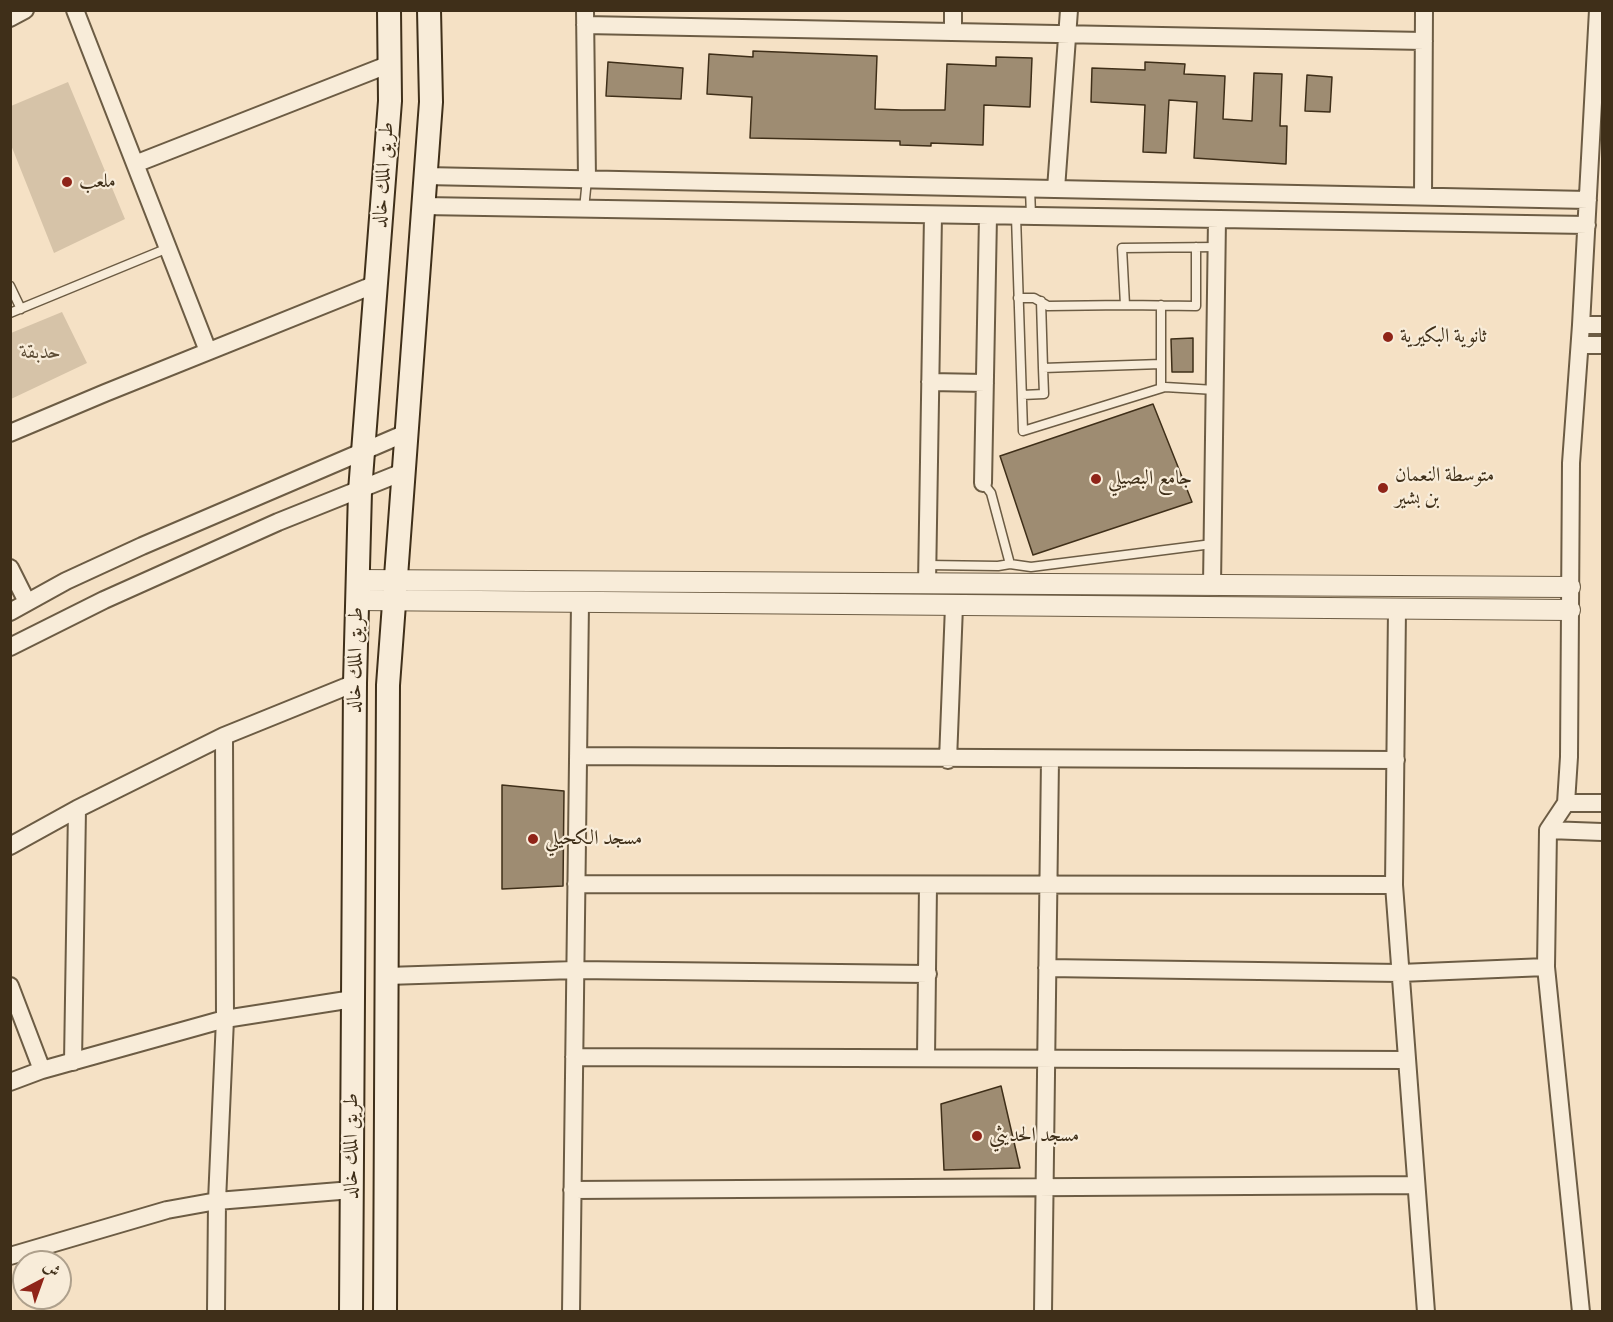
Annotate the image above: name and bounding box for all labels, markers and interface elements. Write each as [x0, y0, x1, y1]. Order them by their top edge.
street label: طريق الملك خالد [368, 121, 400, 229]
place label: ملعب [79, 170, 116, 194]
marker: ملعب [60, 175, 74, 189]
place label: ثانوية البكيرية [1400, 325, 1487, 349]
marker: ثانوية البكيرية [1381, 330, 1395, 344]
park label: حدبقة [21, 341, 61, 365]
place label: متوسطة النعمان بن بشير [1395, 464, 1494, 511]
place label: جامع البصيلي [1108, 467, 1192, 491]
marker: جامع البصيلي [1089, 472, 1103, 486]
marker: متوسطة النعمان بن بشير [1376, 481, 1390, 495]
street label: طريق الملك خالد [343, 607, 369, 713]
place label: مسجد الكحيلي [545, 827, 642, 851]
marker: مسجد الكحيلي [526, 832, 540, 846]
street label: طريق الملك خالد [340, 1093, 364, 1199]
place label: مسجد الحديثي [989, 1124, 1079, 1148]
marker: مسجد الحديثي [970, 1129, 984, 1143]
north arrow [12, 1250, 72, 1310]
text: ش [39, 1254, 66, 1282]

